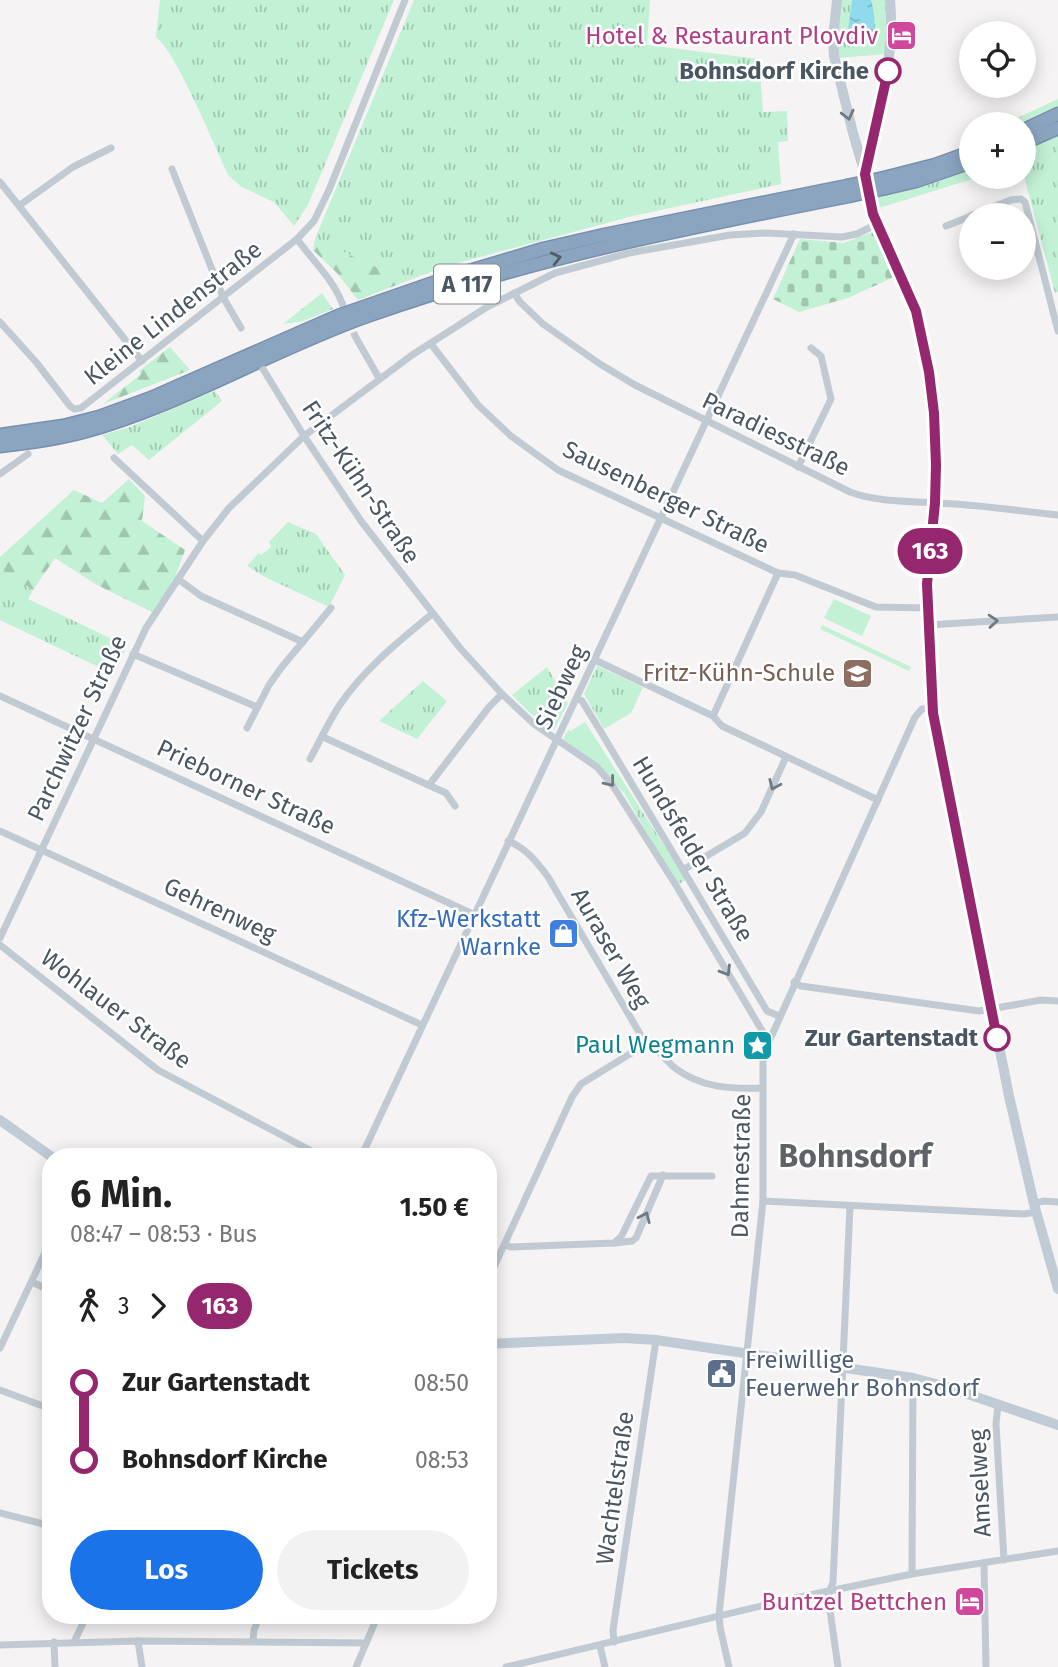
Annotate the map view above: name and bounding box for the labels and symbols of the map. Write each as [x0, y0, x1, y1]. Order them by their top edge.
hotel icon: Hotel & Restaurant Plovdiv [884, 19, 918, 53]
place label: Hotel & Restaurant Plovdiv [585, 22, 878, 50]
place label: Bohnsdorf Kirche [679, 57, 869, 85]
marker: Bohnsdorf Kirche [875, 58, 901, 84]
one-way arrow [840, 109, 854, 121]
street label: Kleine Lindenstraße [79, 235, 267, 391]
one-way arrow [550, 252, 562, 267]
road number: A 117 [434, 264, 500, 304]
street label: Paradiesstraße [698, 386, 854, 482]
street label: Fritz-Kühn-Straße [296, 395, 426, 569]
street label: Sausenberger Straße [558, 435, 774, 559]
line badge: 163 [890, 528, 970, 574]
one-way arrow [988, 614, 999, 629]
street label: Parchwitzer Straße [22, 631, 132, 825]
street label: Siebweg [529, 640, 593, 734]
school or university icon: Fritz-Kühn-Schule [841, 656, 875, 690]
place label: Fritz-Kühn-Schule [643, 659, 835, 687]
street label: Prieborner Straße [152, 733, 340, 841]
street label: Hundsfelder Straße [627, 751, 759, 947]
one-way arrow [602, 774, 614, 787]
one-way arrow [768, 778, 782, 790]
street label: Gehrenweg [159, 872, 281, 948]
street label: Auraser Weg [565, 883, 657, 1013]
place label: Kfz-Werkstatt Warnke [396, 905, 541, 961]
shop icon: Kfz-Werkstatt Warnke [547, 916, 581, 950]
street label: Wohlauer Straße [35, 943, 197, 1075]
one-way arrow [718, 964, 731, 977]
place label: Zur Gartenstadt [805, 1024, 979, 1052]
marker: Zur Gartenstadt [984, 1025, 1010, 1051]
place icon: Paul Wegmann [741, 1028, 775, 1062]
place label: Paul Wegmann [575, 1031, 735, 1059]
street label: Dahmestraße [726, 1093, 756, 1239]
district label: Bohnsdorf [779, 1137, 934, 1175]
one-way arrow [637, 1212, 651, 1224]
place label: Freiwillige Feuerwehr Bohnsdorf [745, 1346, 981, 1402]
public building icon: Freiwillige Feuerwehr Bohnsdorf [705, 1357, 739, 1391]
street label: Wachtelstraße [590, 1409, 640, 1567]
street label: Amselweg [963, 1428, 997, 1538]
hotel icon: Buntzel Bettchen [953, 1585, 987, 1619]
place label: Buntzel Bettchen [762, 1588, 947, 1616]

